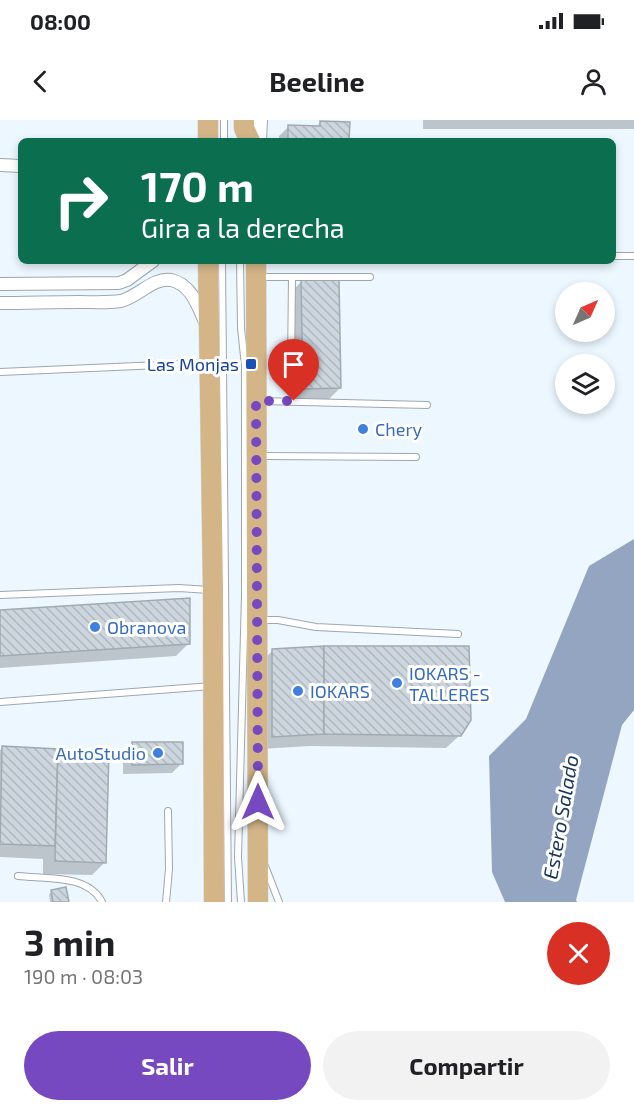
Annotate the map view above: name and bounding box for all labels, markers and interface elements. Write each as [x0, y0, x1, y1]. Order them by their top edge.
text: 08:00 [30, 8, 91, 34]
icon: back [24, 65, 57, 98]
text: Beeline [269, 65, 365, 97]
icon: person [577, 65, 610, 98]
text: 170 m [141, 160, 254, 210]
icon: right [42, 162, 120, 240]
text: Gira a la derecha [141, 211, 345, 243]
north arrow [555, 282, 615, 342]
map controls [555, 282, 615, 414]
pin [268, 339, 319, 401]
icon: arrive [277, 348, 310, 381]
place label: Las Monjas [147, 353, 239, 375]
button: layers [555, 354, 615, 414]
marker: Las Monjas [244, 357, 258, 371]
place label: Chery [375, 418, 423, 440]
marker: Chery [356, 422, 370, 436]
place label: Obranova [107, 616, 186, 638]
marker: Obranova [88, 620, 102, 634]
place label: IOKARS - TALLERES [409, 662, 489, 705]
marker: IOKARS - TALLERES [390, 676, 404, 690]
place label: IOKARS [310, 680, 370, 702]
marker: IOKARS [291, 684, 305, 698]
place label: AutoStudio [55, 742, 146, 764]
marker: AutoStudio [151, 746, 165, 760]
water label: Estero Salado [537, 753, 583, 881]
position arrow [226, 770, 290, 834]
text: 3 min [24, 920, 115, 963]
button: close [547, 922, 610, 985]
text: 190 m · 08:03 [24, 964, 143, 988]
button: Salir [24, 1031, 311, 1100]
button: Compartir [323, 1031, 610, 1100]

